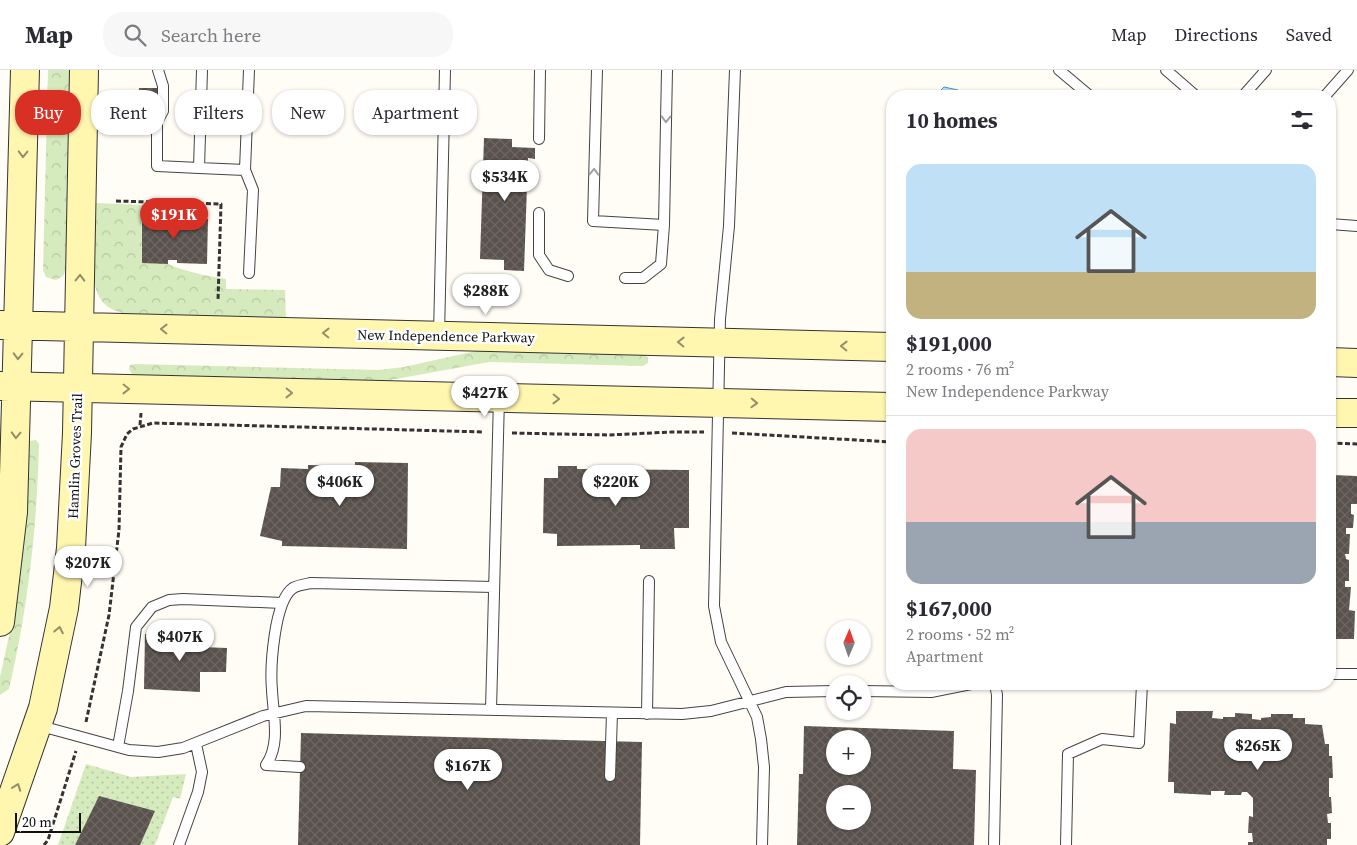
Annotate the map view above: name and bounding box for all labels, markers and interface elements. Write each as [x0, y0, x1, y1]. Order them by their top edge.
search box [103, 12, 453, 57]
text: Map [25, 18, 73, 51]
icon: search [121, 21, 149, 49]
text: Search here [161, 22, 261, 48]
text: Map [1111, 22, 1147, 47]
text: Directions [1175, 22, 1258, 47]
text: Saved [1286, 22, 1332, 47]
chip: Buy [15, 90, 81, 135]
chip: Rent [91, 90, 165, 135]
chip: Filters [175, 90, 262, 135]
chip: New [272, 90, 344, 135]
chip: Apartment [354, 90, 477, 135]
text: 10 homes [906, 106, 998, 135]
icon: filters [1288, 106, 1316, 134]
one-way arrow [661, 115, 672, 123]
one-way arrow [17, 150, 28, 158]
pin: $534K [470, 160, 540, 202]
text: $534K [482, 165, 528, 187]
one-way arrow [589, 168, 599, 176]
icon: home [1066, 196, 1156, 286]
pin: $191K [139, 198, 209, 240]
text: $191K [151, 203, 197, 225]
one-way arrow [75, 274, 85, 282]
pin: $288K [451, 274, 521, 316]
text: $288K [463, 279, 509, 301]
one-way arrow [160, 324, 168, 334]
street label: New Independence Parkway [357, 324, 536, 348]
one-way arrow [322, 328, 330, 338]
text: $191,000 [906, 329, 992, 358]
one-way arrow [677, 337, 685, 347]
one-way arrow [840, 341, 848, 351]
one-way arrow [13, 352, 23, 360]
text: 2 rooms · 76 m² [906, 358, 1014, 380]
pin: $427K [450, 376, 520, 418]
text: New Independence Parkway [906, 380, 1109, 402]
text: $427K [462, 381, 508, 403]
one-way arrow [123, 384, 131, 394]
one-way arrow [285, 387, 293, 398]
street label: Hamlin Groves Trail [63, 393, 87, 519]
one-way arrow [553, 393, 561, 404]
one-way arrow [750, 398, 758, 409]
one-way arrow [11, 432, 21, 439]
icon: home [1066, 462, 1156, 552]
pin: $406K [305, 464, 375, 507]
pin: $220K [581, 464, 651, 507]
text: $406K [317, 470, 363, 492]
text: $220K [593, 470, 639, 492]
pin: $207K [53, 546, 123, 588]
text: $207K [65, 551, 111, 573]
text: $167,000 [906, 594, 992, 623]
pin: $407K [145, 620, 215, 662]
north arrow [826, 620, 871, 665]
map controls [826, 620, 871, 830]
text: 2 rooms · 52 m² [906, 623, 1014, 645]
text: $407K [157, 625, 203, 647]
one-way arrow [54, 626, 64, 635]
text: Apartment [906, 645, 983, 667]
button: locate [826, 675, 871, 720]
pin: $265K [1223, 728, 1293, 771]
button: + [826, 730, 871, 775]
text: $265K [1235, 734, 1281, 756]
pin: $167K [433, 748, 503, 791]
text: $167K [445, 754, 491, 776]
one-way arrow [11, 783, 21, 791]
button: − [826, 785, 871, 830]
scale bar [15, 810, 81, 833]
text: 20 m [22, 812, 52, 832]

